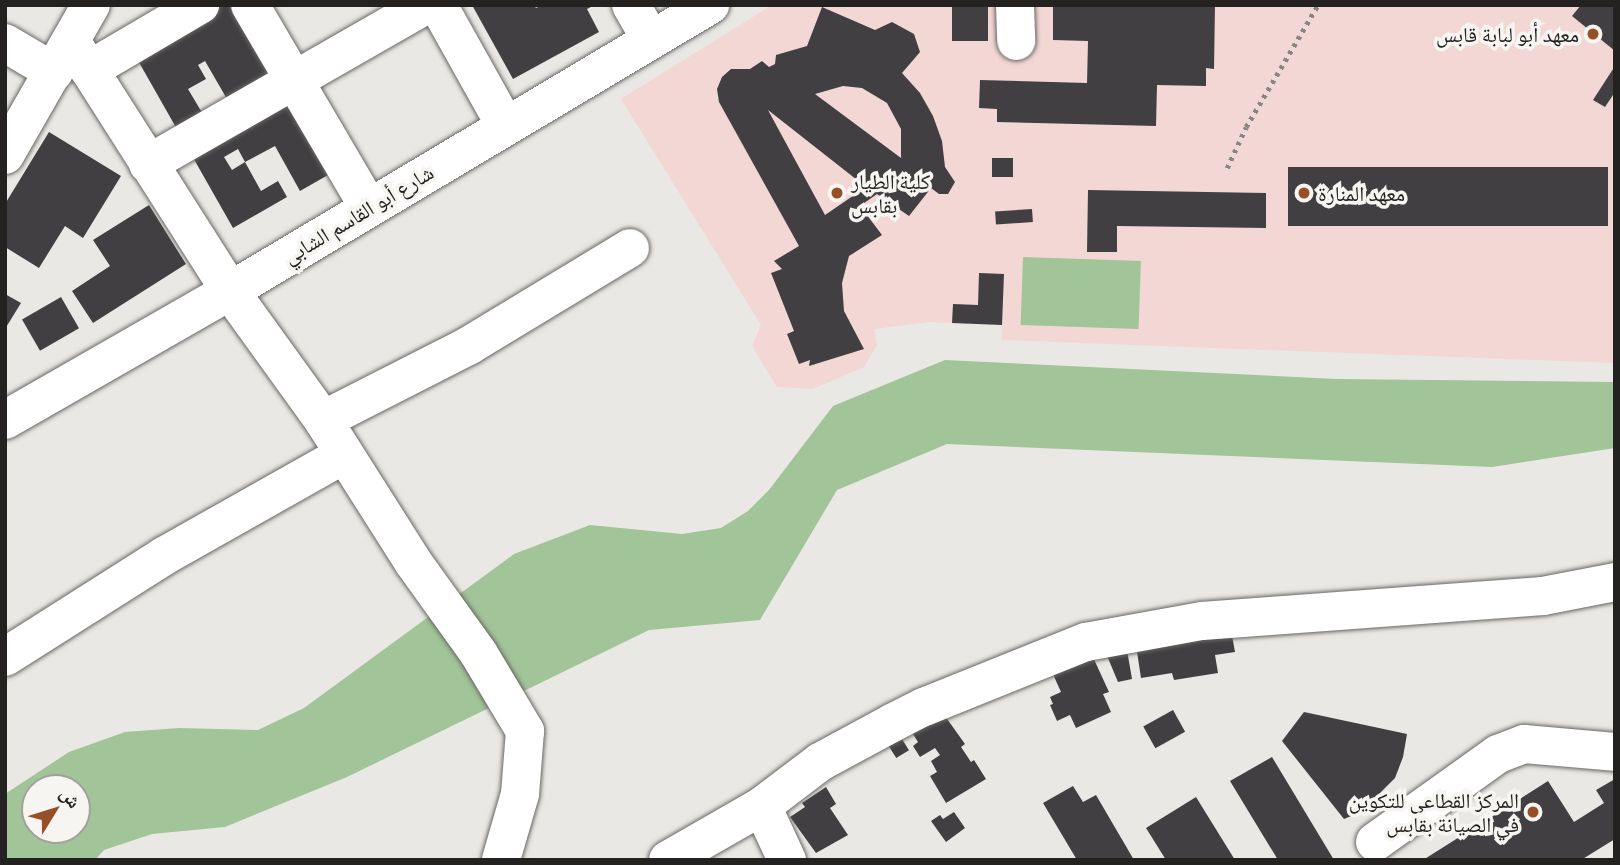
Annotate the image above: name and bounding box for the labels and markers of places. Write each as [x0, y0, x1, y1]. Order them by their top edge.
place label: معهد أبو لبابة قابس [1436, 21, 1579, 47]
marker: معهد أبو لبابة قابس [1585, 26, 1601, 42]
place label: كلية الطيار بقابس [851, 168, 930, 218]
place label: معهد المنارة [1318, 180, 1405, 206]
marker: كلية الطيار بقابس [829, 185, 845, 201]
marker: معهد المنارة [1296, 185, 1312, 201]
place label: المركز القطاعى للتكوين في الصيانة بقابس [1349, 787, 1519, 837]
marker: المركز القطاعى للتكوين في الصيانة بقابس [1525, 804, 1541, 820]

